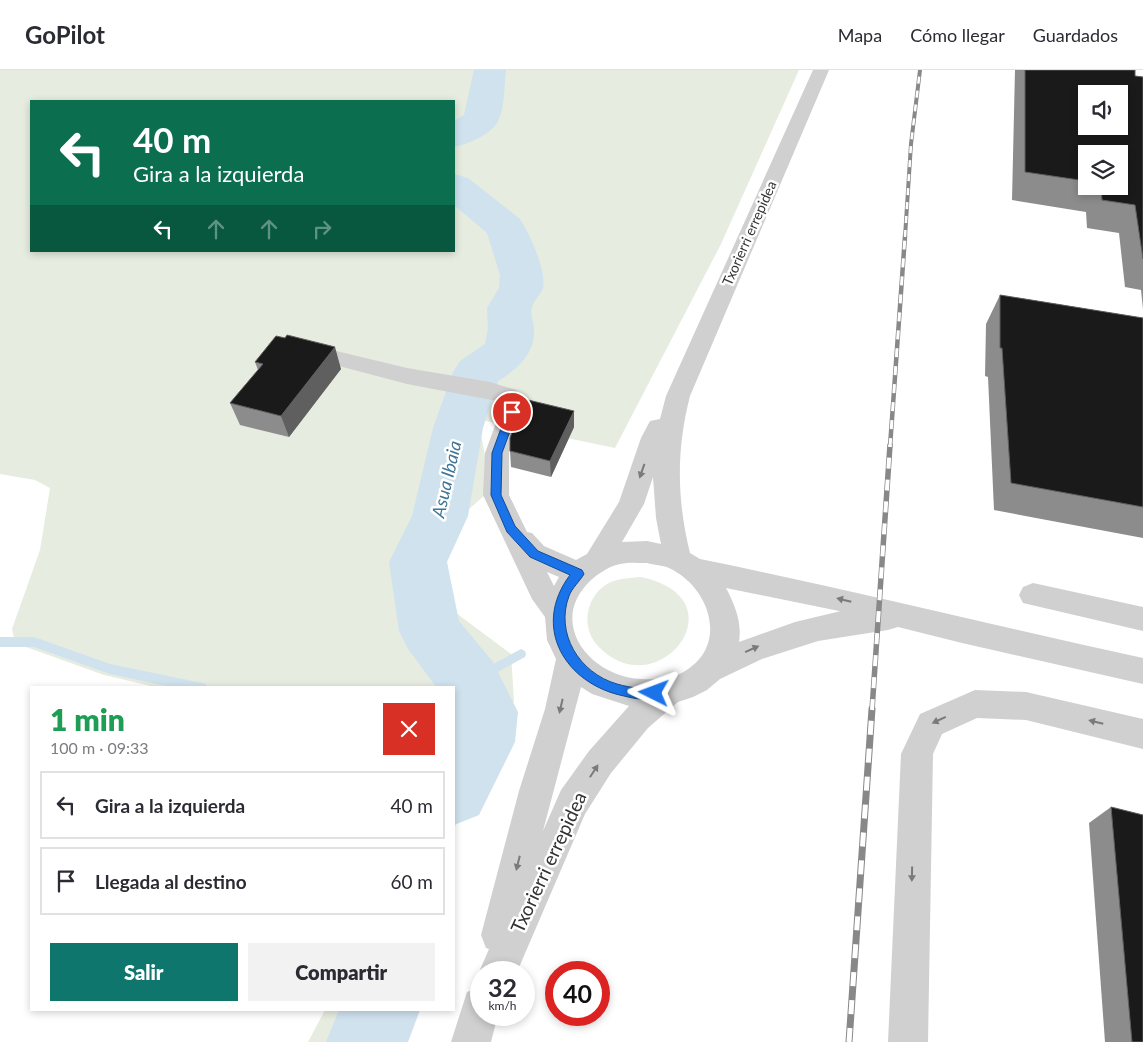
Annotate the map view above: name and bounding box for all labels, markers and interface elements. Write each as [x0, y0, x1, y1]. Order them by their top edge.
text: GoPilot [25, 20, 105, 49]
text: Mapa [838, 24, 882, 46]
text: Cómo llegar [910, 24, 1005, 46]
text: Guardados [1033, 24, 1118, 46]
map controls [1078, 85, 1128, 195]
button: sound [1078, 85, 1128, 135]
text: 40 m [133, 118, 211, 160]
icon: left [50, 120, 115, 185]
button: layers [1078, 145, 1128, 195]
text: Gira a la izquierda [133, 160, 304, 187]
street label: Txorierri errepidea [718, 178, 780, 288]
icon: left [149, 215, 177, 243]
icon: ahead [202, 215, 230, 243]
icon: ahead [255, 215, 283, 243]
icon: right [308, 215, 336, 243]
pin [491, 391, 533, 433]
icon: arrive [498, 398, 526, 426]
water label: Asua Ibaia [426, 438, 466, 521]
one-way arrow [638, 464, 646, 479]
one-way arrow [836, 596, 851, 604]
one-way arrow [745, 644, 759, 652]
position arrow [627, 666, 679, 718]
one-way arrow [557, 699, 565, 714]
text: 1 min [50, 701, 125, 737]
button: close [383, 703, 435, 755]
one-way arrow [932, 717, 946, 725]
one-way arrow [1088, 718, 1103, 726]
text: 100 m · 09:33 [50, 738, 149, 757]
one-way arrow [589, 764, 598, 778]
street label: Txorierri errepidea [505, 788, 591, 936]
icon: left [52, 791, 80, 819]
text: Gira a la izquierda [95, 794, 245, 817]
text: 40 m [390, 794, 433, 817]
one-way arrow [514, 855, 522, 870]
icon: arrive [52, 867, 80, 895]
one-way arrow [907, 867, 915, 883]
text: Llegada al destino [95, 870, 247, 893]
text: 60 m [390, 870, 433, 893]
button: Salir [50, 943, 238, 1001]
button: Compartir [248, 943, 435, 1001]
speed limit sign: 40 [545, 961, 610, 1026]
text: 32 [488, 972, 517, 1002]
text: km/h [488, 998, 517, 1013]

